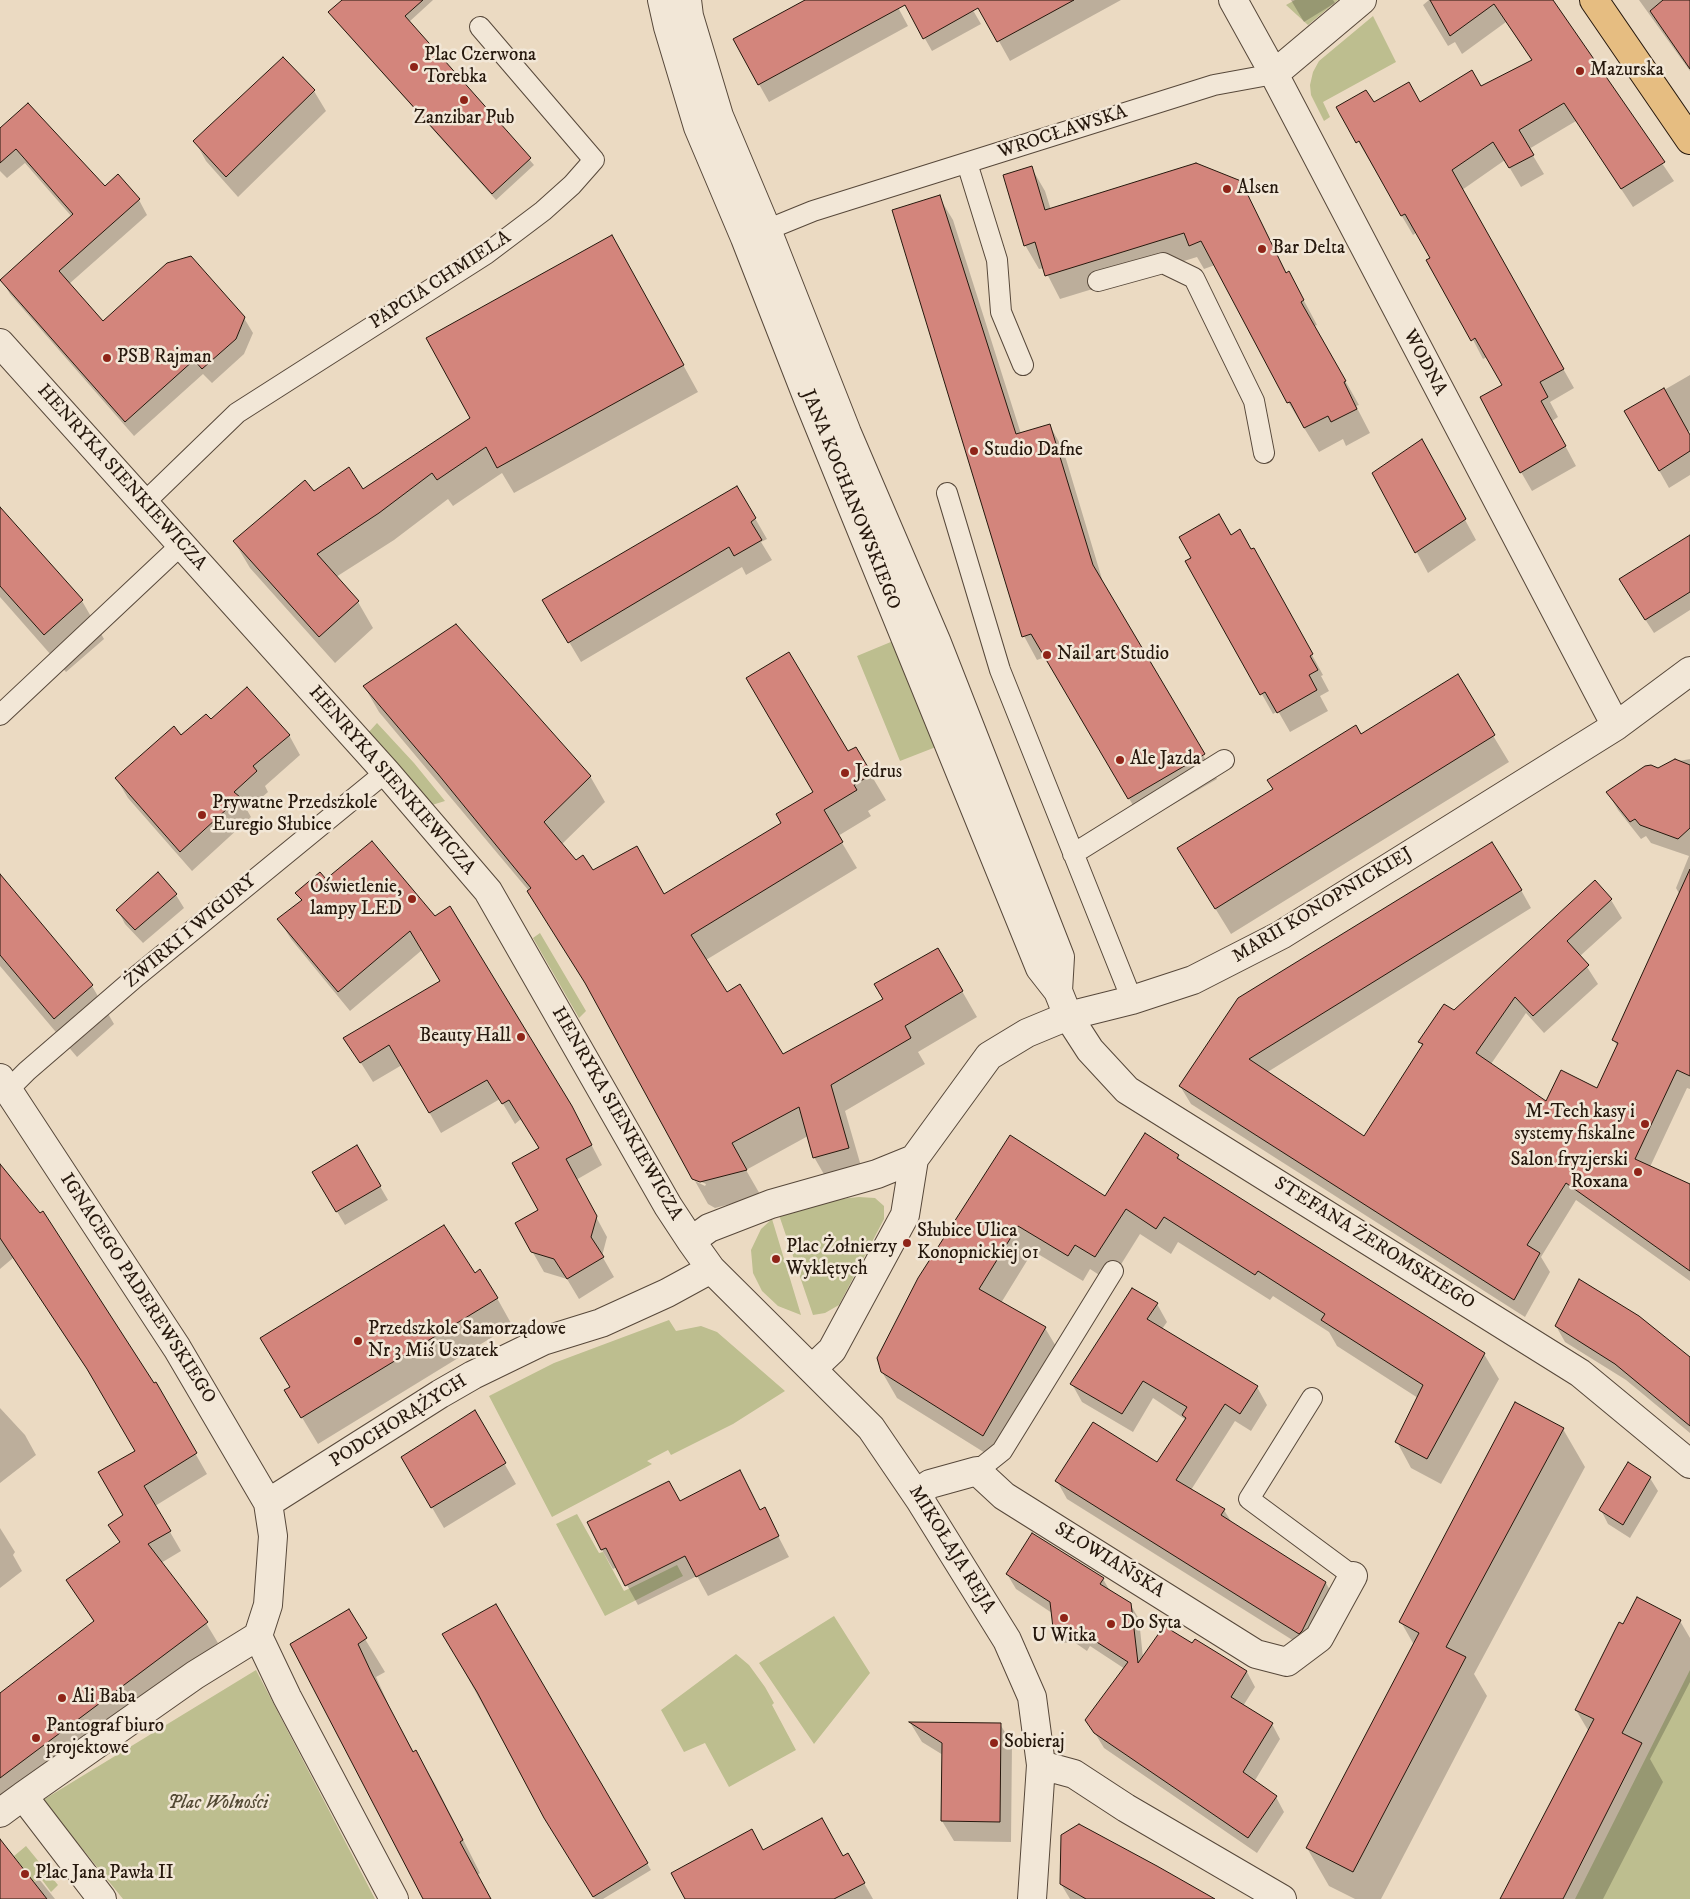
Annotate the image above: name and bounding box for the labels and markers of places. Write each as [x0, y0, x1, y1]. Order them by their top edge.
place label: Plac Czerwona Torebka [424, 45, 536, 89]
place label: Mazurska [1590, 60, 1664, 82]
marker: Plac Czerwona Torebka [408, 61, 420, 73]
marker: Mazurska [1574, 65, 1586, 77]
marker: Zanzibar Pub [458, 94, 470, 106]
place label: Zanzibar Pub [414, 108, 514, 130]
place label: Alsen [1237, 178, 1279, 200]
marker: Alsen [1221, 183, 1233, 195]
place label: Bar Delta [1272, 238, 1345, 260]
marker: Bar Delta [1256, 243, 1268, 255]
place label: PSB Rajman [117, 347, 212, 369]
marker: PSB Rajman [101, 352, 113, 364]
place label: Studio Dafne [984, 440, 1083, 462]
marker: Studio Dafne [968, 445, 980, 457]
place label: Nail art Studio [1057, 644, 1169, 666]
marker: Nail art Studio [1041, 649, 1053, 661]
place label: Ale Jazda [1130, 749, 1201, 771]
marker: Ale Jazda [1114, 754, 1126, 766]
place label: Jedrus [855, 762, 902, 784]
marker: Jedrus [839, 767, 851, 779]
place label: Prywatne Przedszkole Euregio Słubice [212, 793, 377, 837]
marker: Prywatne Przedszkole Euregio Słubice [196, 809, 208, 821]
place label: Oświetlenie, lampy LED [310, 877, 402, 921]
marker: Oświetlenie, lampy LED [406, 893, 418, 905]
place label: Beauty Hall [419, 1026, 511, 1048]
marker: Beauty Hall [515, 1031, 527, 1043]
place label: M-Tech kasy i systemy fiskalne [1514, 1102, 1635, 1146]
marker: M-Tech kasy i systemy fiskalne [1639, 1118, 1651, 1130]
place label: Salon fryzjerski Roxana [1511, 1150, 1628, 1194]
marker: Salon fryzjerski Roxana [1632, 1166, 1644, 1178]
place label: Słubice Ulica Konopnickiej 01 [917, 1221, 1039, 1265]
place label: Plac Żołnierzy Wyklętych [786, 1237, 897, 1281]
marker: Słubice Ulica Konopnickiej 01 [901, 1237, 913, 1249]
marker: Plac Żołnierzy Wyklętych [770, 1253, 782, 1265]
place label: Przedszkole Samorządowe Nr 3 Miś Uszatek [368, 1319, 566, 1363]
marker: Przedszkole Samorządowe Nr 3 Miś Uszatek [352, 1335, 364, 1347]
marker: U Witka [1058, 1612, 1070, 1624]
place label: Do Syta [1121, 1613, 1181, 1635]
marker: Do Syta [1105, 1618, 1117, 1630]
place label: U Witka [1032, 1626, 1096, 1648]
place label: Ali Baba [72, 1687, 136, 1709]
marker: Ali Baba [56, 1692, 68, 1704]
place label: Pantograf biuro projektowe [46, 1716, 164, 1760]
marker: Pantograf biuro projektowe [30, 1732, 42, 1744]
place label: Sobieraj [1004, 1732, 1065, 1754]
marker: Sobieraj [988, 1737, 1000, 1749]
place label: Plac Jana Pawła II [35, 1863, 174, 1885]
marker: Plac Jana Pawła II [19, 1868, 31, 1880]

